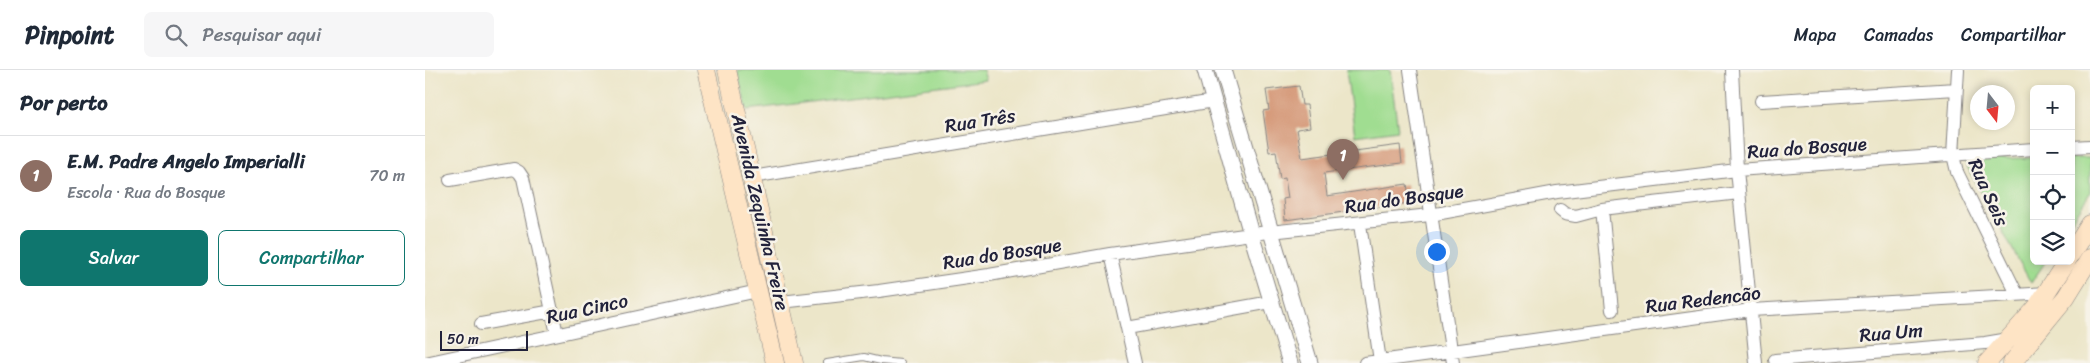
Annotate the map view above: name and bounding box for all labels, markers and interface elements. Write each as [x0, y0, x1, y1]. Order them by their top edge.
search box [144, 12, 494, 57]
text: Pinpoint [25, 14, 114, 56]
text: Pesquisar aqui [202, 18, 321, 51]
text: Mapa [1794, 19, 1836, 51]
text: Camadas [1864, 19, 1933, 51]
text: Compartilhar [1961, 19, 2065, 51]
icon: search [162, 21, 190, 49]
text: Por perto [20, 84, 108, 122]
north arrow [1970, 85, 2015, 130]
map controls [2030, 85, 2075, 265]
button: + [2030, 85, 2075, 130]
street label: Rua Três [942, 99, 1018, 142]
street label: Avenida Zequinha Freire [722, 109, 799, 314]
street label: Rua do Bosque [1746, 127, 1868, 168]
button: − [2030, 130, 2075, 175]
pin: 1 [1327, 139, 1359, 180]
text: E.M. Padre Angelo Imperialli [67, 145, 305, 178]
street label: Rua Seis [1959, 153, 2018, 232]
text: 1 [33, 161, 39, 190]
text: 70 m [369, 161, 405, 190]
street label: Rua do Bosque [1343, 174, 1466, 223]
button: locate [2030, 175, 2075, 220]
text: Escola · Rua do Bosque [67, 178, 225, 207]
button: layers [2030, 220, 2075, 265]
street label: Rua do Bosque [940, 228, 1064, 279]
button: Salvar [20, 230, 208, 286]
button: Compartilhar [218, 230, 405, 286]
your location [1424, 239, 1450, 265]
street label: Rua Redencão [1644, 276, 1763, 323]
street label: Rua Cinco [543, 284, 631, 333]
street label: Rua Um [1858, 313, 1924, 352]
text: 50 m [447, 327, 479, 352]
scale bar [440, 328, 527, 351]

